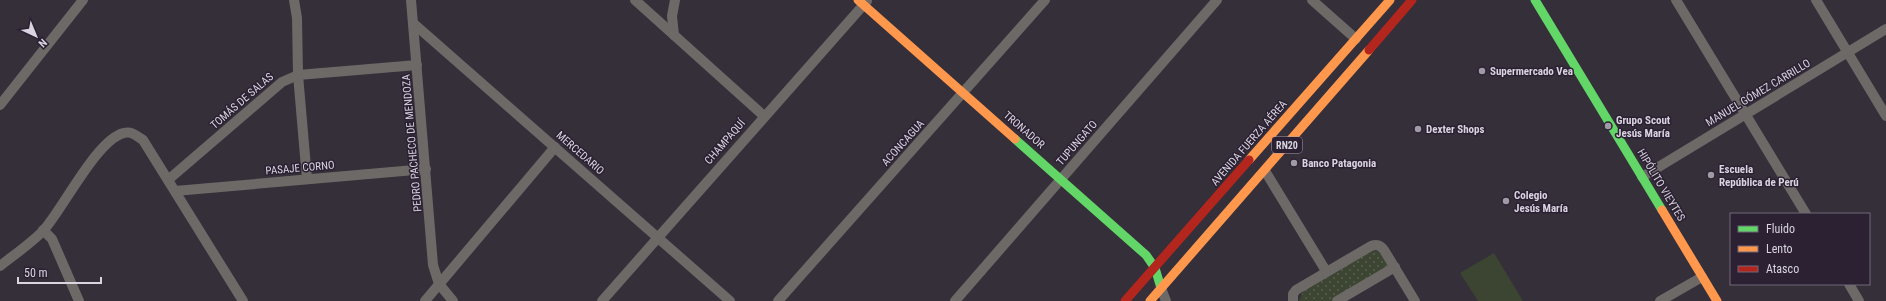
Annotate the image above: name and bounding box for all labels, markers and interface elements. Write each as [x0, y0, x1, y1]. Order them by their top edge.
north arrow [16, 16, 56, 56]
text: N [35, 36, 50, 50]
street label: MANUEL GÓMEZ CARRILLO [1703, 57, 1813, 129]
place label: Supermercado Vea [1490, 65, 1573, 78]
marker: Supermercado Vea [1477, 66, 1487, 76]
street label: TOMÁS DE SALAS [208, 70, 276, 132]
street label: PEDRO PACHECO DE MENDOZA [399, 73, 424, 212]
street label: AVENIDA FUERZA AÉREA [1208, 97, 1290, 188]
street label: TRONADOR [1001, 109, 1047, 151]
place label: Grupo Scout Jesús María [1616, 114, 1671, 140]
street label: CHAMPAQUÍ [702, 116, 749, 167]
street label: ACONCAGUA [879, 117, 927, 169]
street label: TUPUNGATO [1054, 118, 1100, 168]
marker: Grupo Scout Jesús María [1603, 121, 1613, 131]
place label: Dexter Shops [1426, 123, 1485, 136]
marker: Dexter Shops [1413, 124, 1423, 134]
street label: MERCEDARIO [553, 129, 607, 177]
road number: RN20 [1272, 137, 1302, 153]
street label: HIPÓLITO VIEYTES [1634, 147, 1688, 224]
place label: Banco Patagonia [1302, 157, 1376, 170]
marker: Banco Patagonia [1289, 158, 1299, 168]
street label: PASAJE CORNO [265, 159, 335, 177]
place label: Escuela República de Perú [1719, 163, 1799, 189]
marker: Escuela República de Perú [1706, 170, 1716, 180]
place label: Colegio Jesús María [1514, 189, 1568, 215]
marker: Colegio Jesús María [1501, 196, 1511, 206]
legend [1730, 213, 1870, 285]
text: Fluido [1766, 222, 1795, 236]
text: Lento [1766, 242, 1793, 256]
scale bar [18, 259, 101, 285]
text: Atasco [1766, 262, 1799, 276]
text: 50 m [24, 266, 48, 280]

